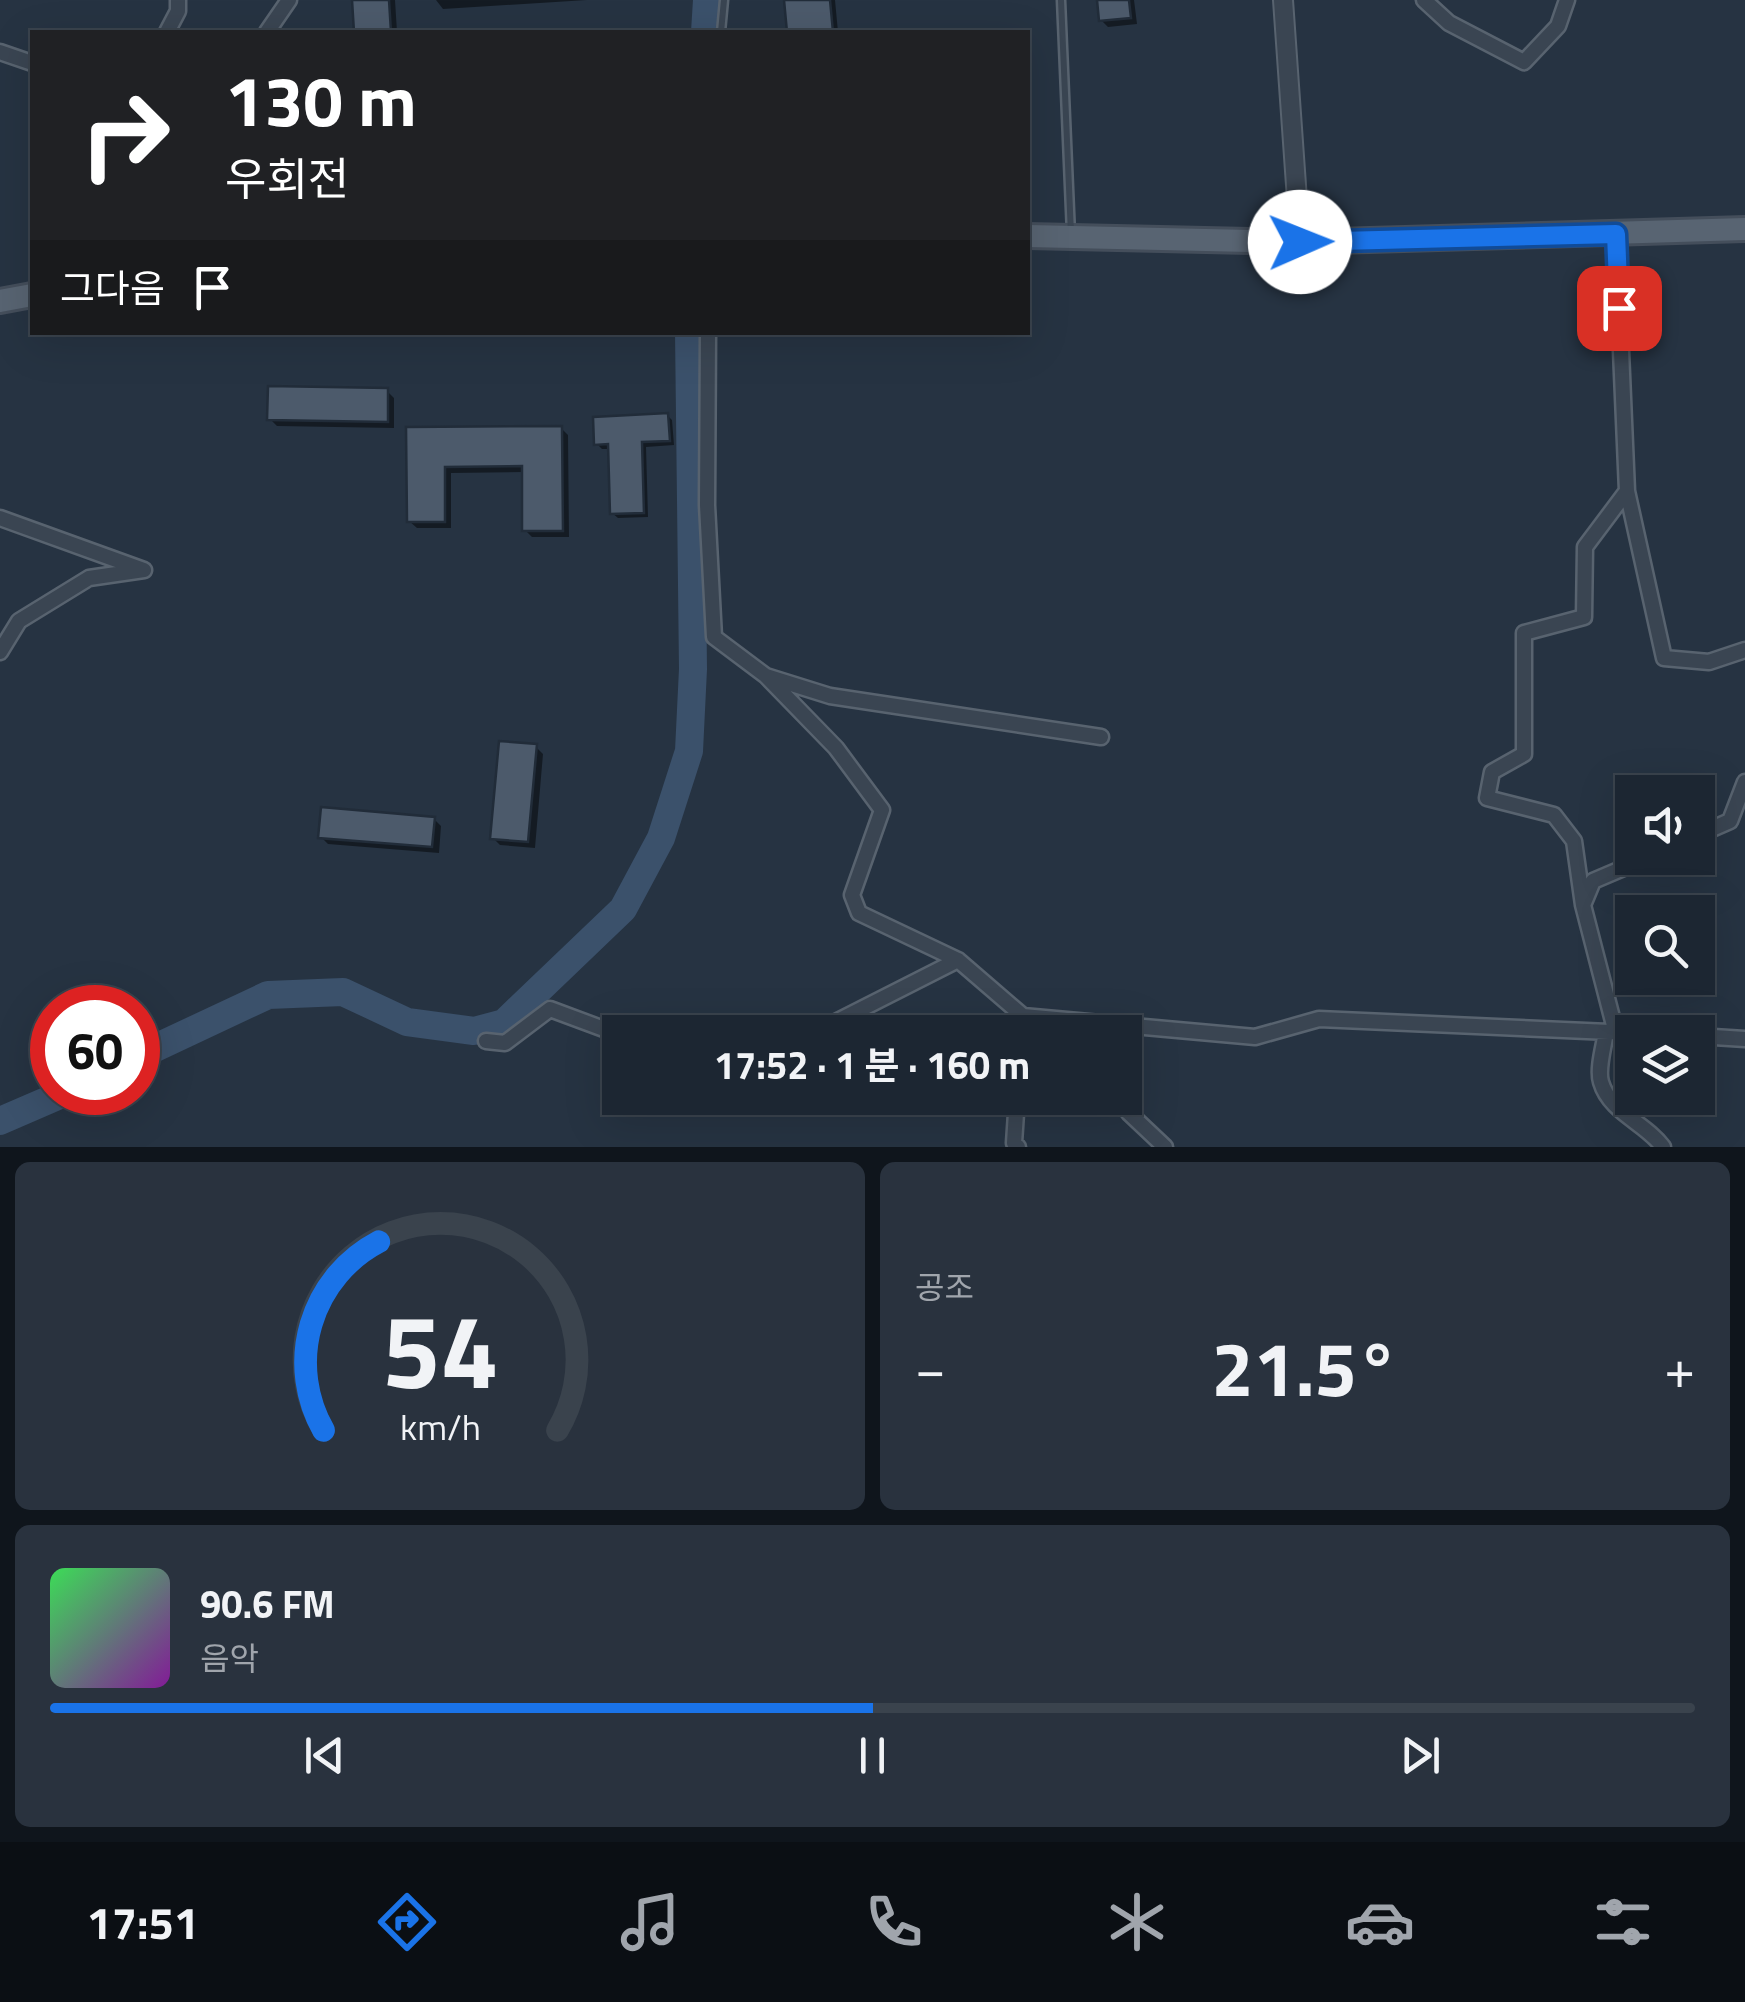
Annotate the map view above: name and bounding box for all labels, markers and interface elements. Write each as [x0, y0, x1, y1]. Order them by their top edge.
text: 130 m [225, 47, 417, 153]
icon: right [60, 70, 190, 200]
text: 우회전 [225, 144, 349, 212]
position arrow [1248, 190, 1352, 294]
text: 그다음 [60, 259, 165, 317]
icon: arrive [185, 260, 240, 315]
pin [1577, 266, 1662, 351]
icon: arrive [1592, 281, 1647, 336]
map controls [1615, 775, 1715, 1115]
button: sound [1615, 775, 1715, 875]
button: search [1615, 895, 1715, 995]
speed limit sign: 60 [30, 985, 160, 1115]
button: layers [1615, 1015, 1715, 1115]
text: 17:52 · 1 분 · 160 m [714, 1036, 1030, 1094]
text: 공조 [915, 1263, 974, 1311]
text: 54 [382, 1270, 498, 1428]
text: 21.5° [1211, 1311, 1399, 1425]
text: − [915, 1326, 946, 1409]
text: + [1664, 1326, 1695, 1409]
text: km/h [400, 1399, 480, 1454]
text: 90.6 FM [200, 1575, 335, 1633]
text: 음악 [200, 1634, 259, 1682]
icon: previous [297, 1728, 352, 1783]
icon: pause [845, 1728, 900, 1783]
icon: next [1393, 1728, 1448, 1783]
icon: directions [372, 1887, 442, 1957]
icon: music [615, 1887, 685, 1957]
icon: phone [859, 1887, 929, 1957]
icon: climate [1102, 1887, 1172, 1957]
icon: car [1345, 1887, 1415, 1957]
icon: filters [1588, 1887, 1658, 1957]
text: 17:51 [87, 1888, 199, 1956]

